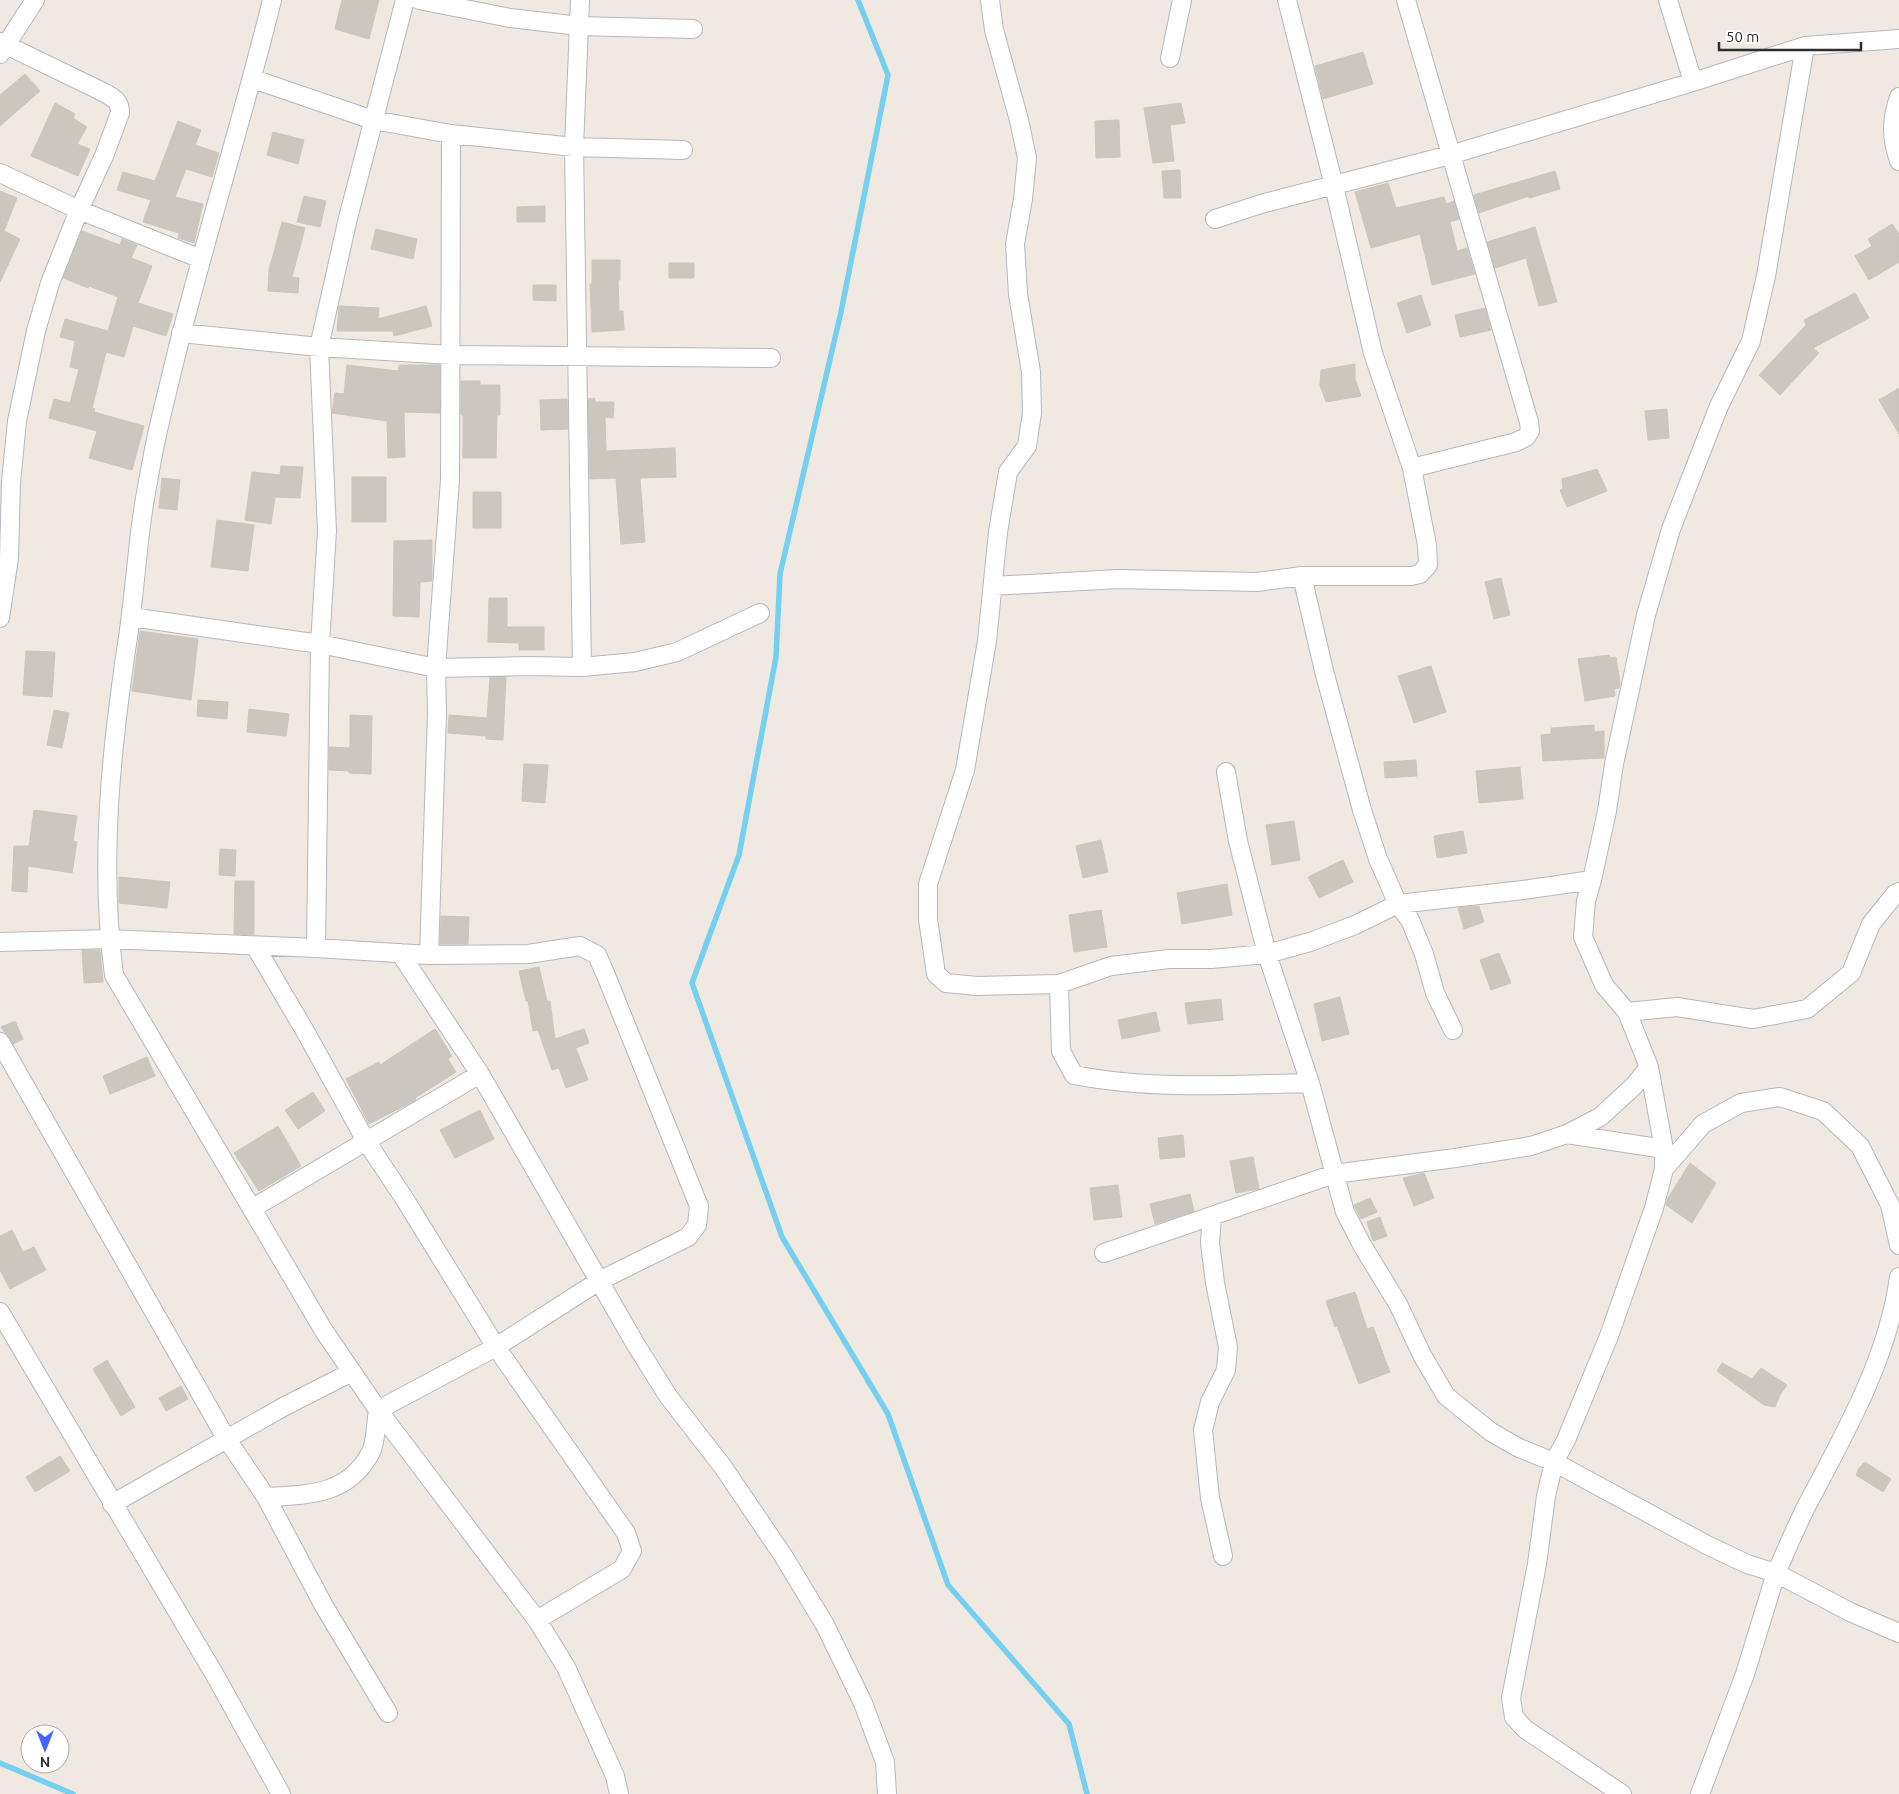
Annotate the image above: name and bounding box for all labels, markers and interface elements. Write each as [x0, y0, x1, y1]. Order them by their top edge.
scale bar [1719, 20, 1862, 52]
text: 50 m [1726, 28, 1759, 45]
north arrow [20, 1724, 70, 1774]
text: N [40, 1754, 50, 1770]

